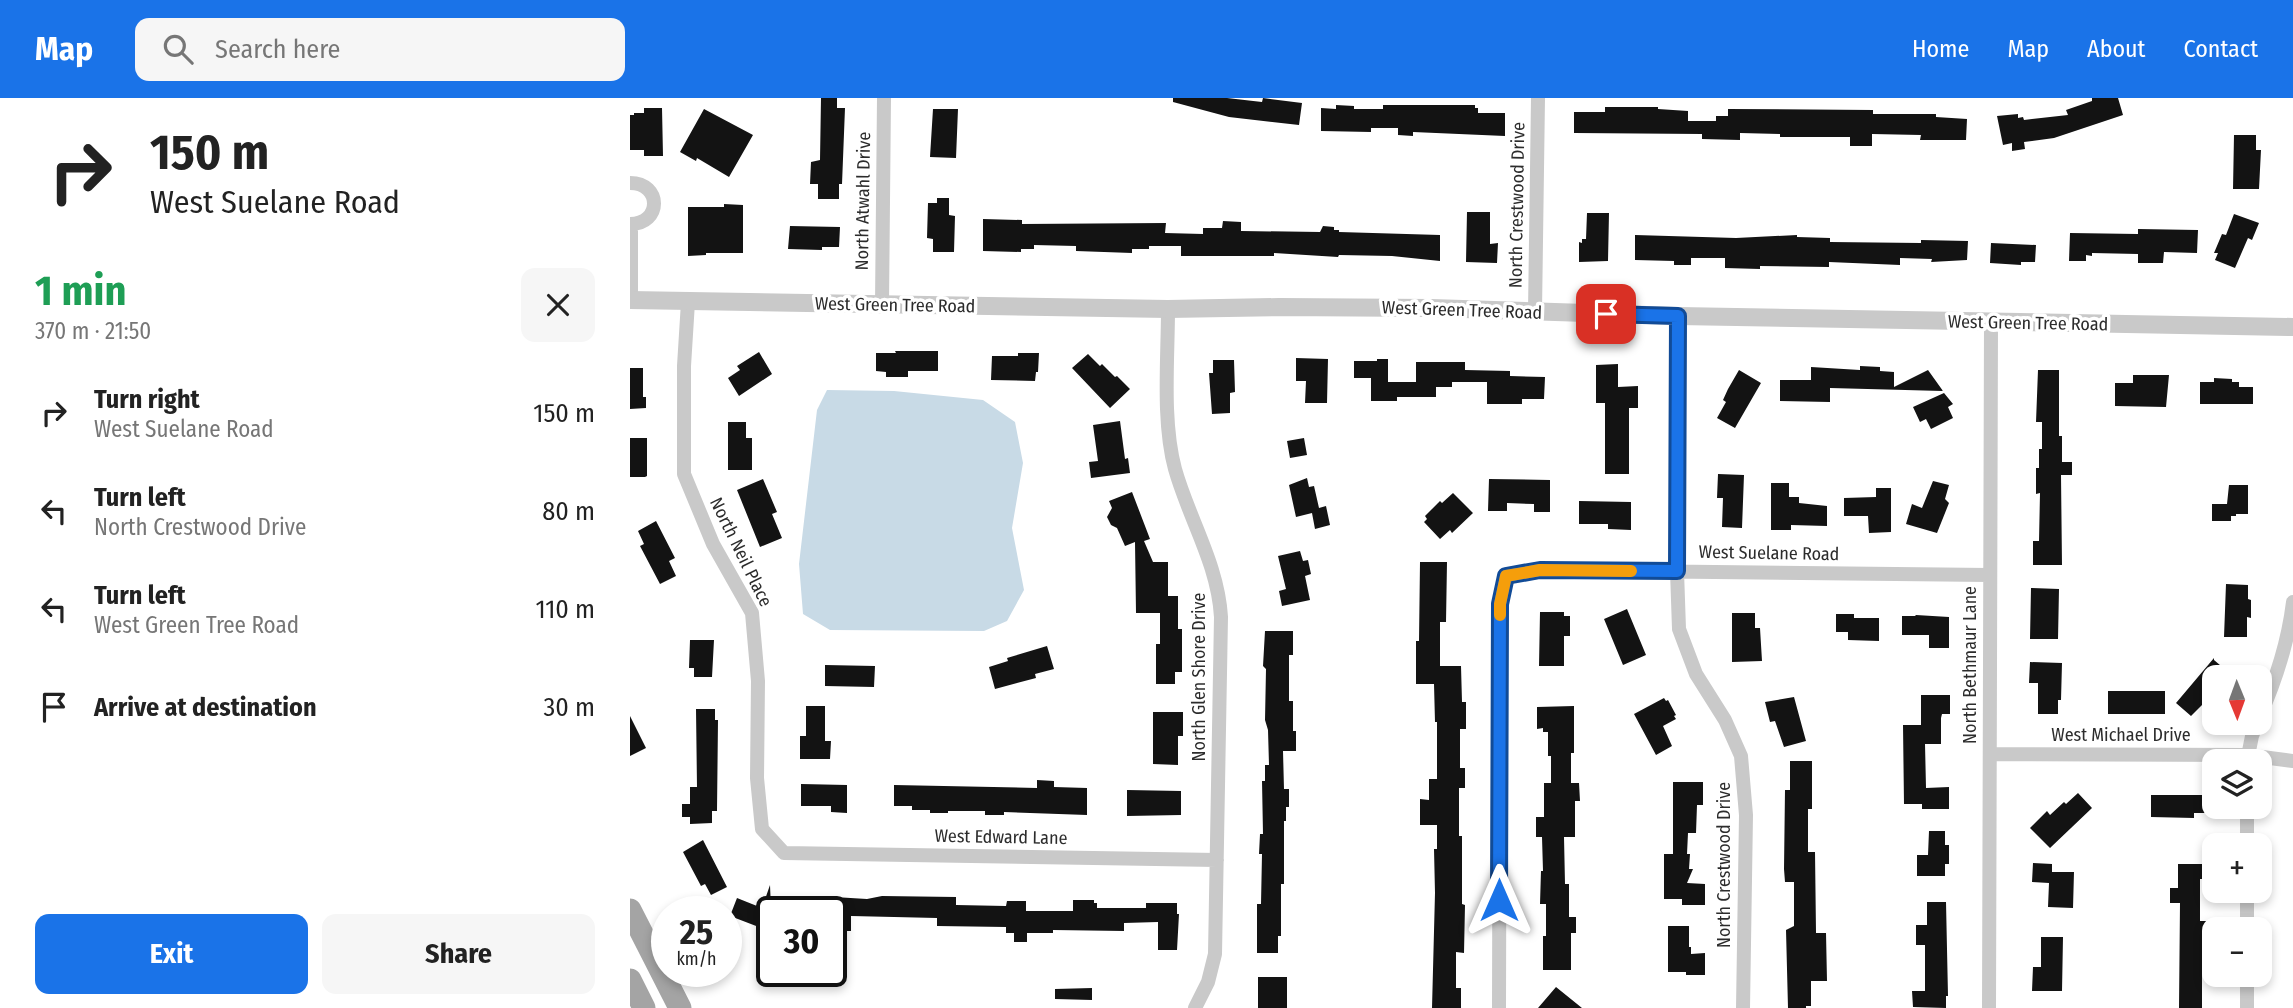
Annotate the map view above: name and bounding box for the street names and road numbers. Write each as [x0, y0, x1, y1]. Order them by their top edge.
street label: North Crestwood Drive [1505, 122, 1529, 288]
street label: North Atwahl Drive [851, 131, 875, 270]
street label: West Green Tree Road [815, 293, 975, 317]
street label: West Green Tree Road [1381, 296, 1543, 324]
street label: West Green Tree Road [1948, 311, 2108, 335]
street label: North Neil Place [705, 494, 777, 610]
street label: West Suelane Road [1698, 541, 1840, 565]
street label: North Bethmaur Lane [1959, 586, 1981, 744]
street label: North Glen Shore Drive [1188, 593, 1210, 761]
street label: West Michael Drive [2051, 724, 2191, 746]
street label: North Crestwood Drive [1713, 782, 1735, 948]
street label: West Edward Lane [934, 825, 1068, 849]

